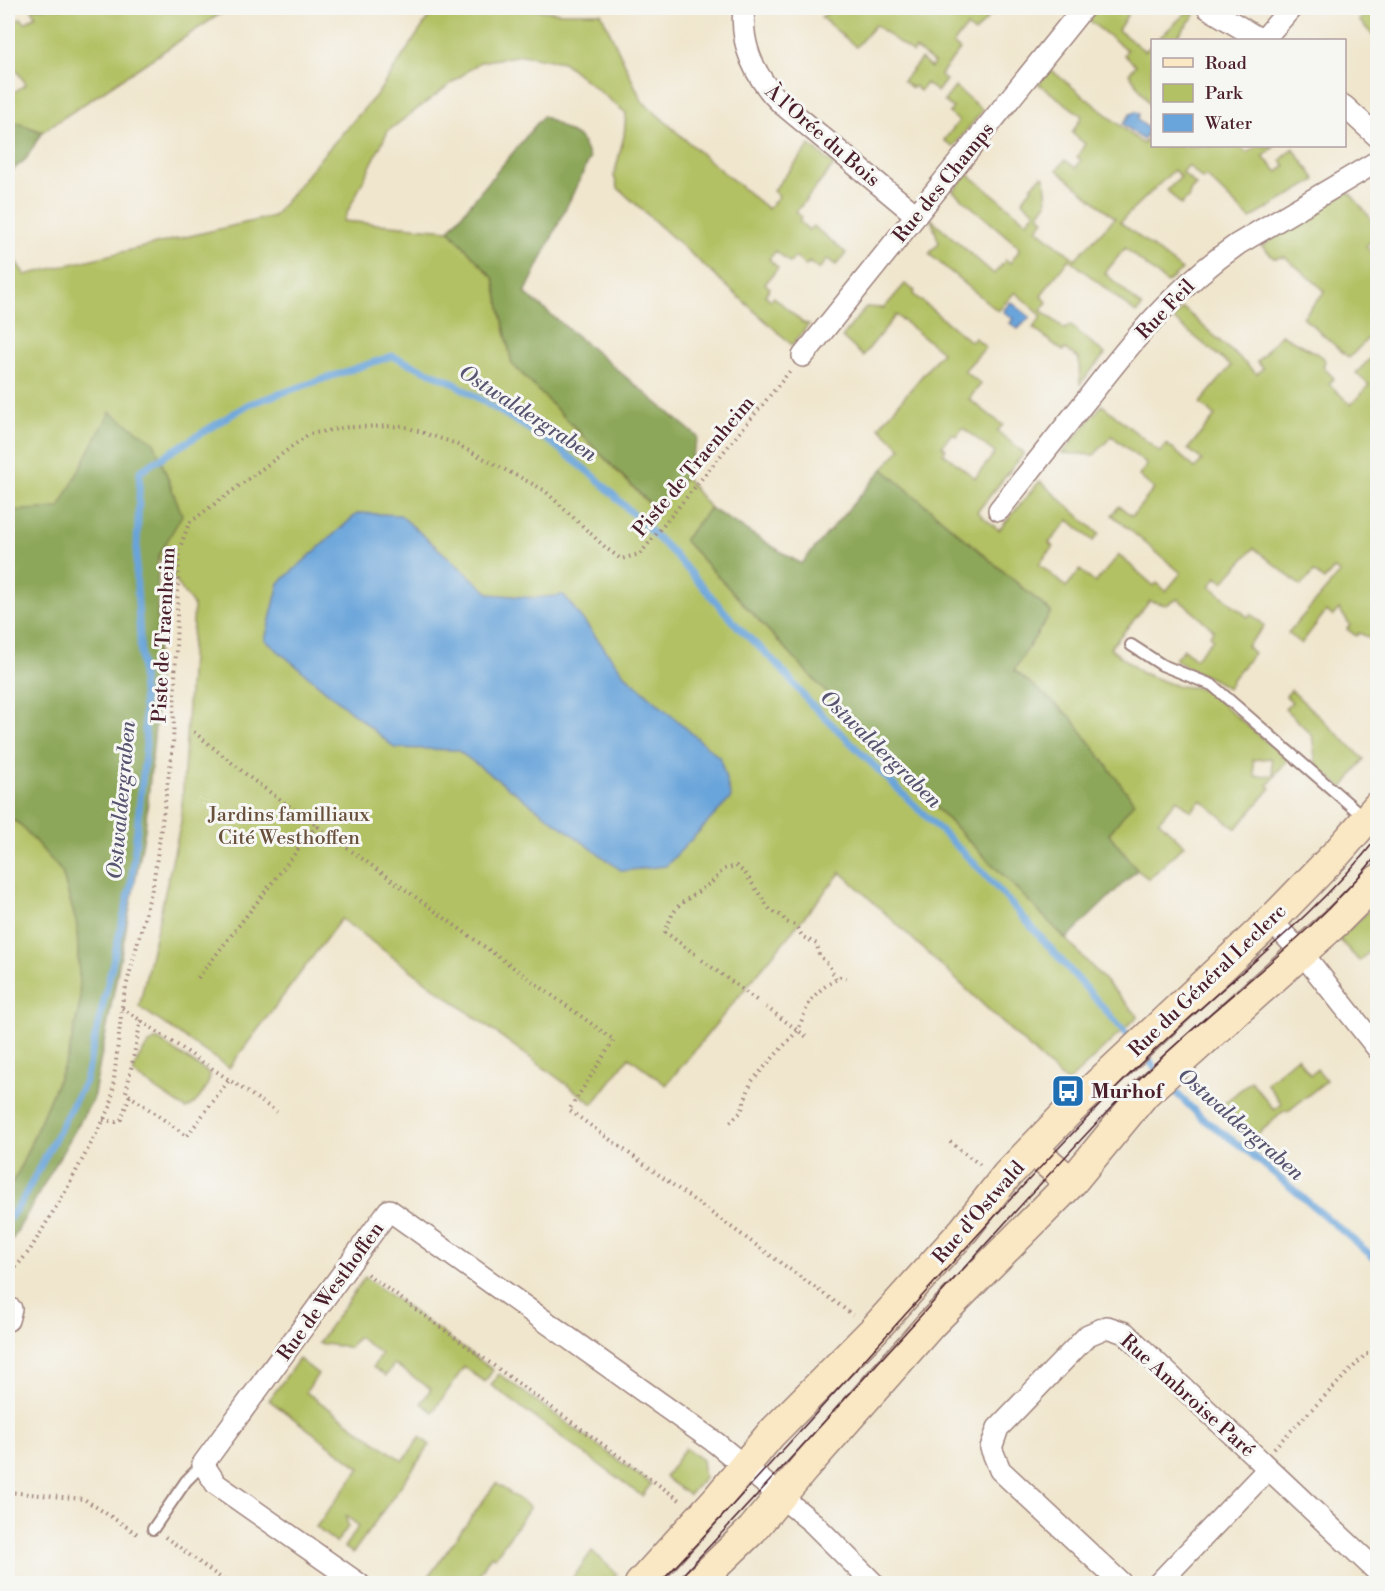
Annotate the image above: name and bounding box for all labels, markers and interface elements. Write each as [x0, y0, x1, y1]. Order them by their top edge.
legend [1151, 39, 1346, 147]
text: Road [1205, 52, 1248, 75]
street label: À l'Orée du Bois [759, 78, 885, 193]
text: Park [1205, 82, 1244, 105]
text: Water [1204, 112, 1253, 135]
street label: Rue des Champs [888, 118, 1000, 248]
street label: Rue Feil [1131, 275, 1201, 345]
water label: Ostwaldergraben [454, 360, 601, 468]
street label: Piste de Traenheim [628, 391, 761, 542]
street label: Piste de Traenheim [147, 546, 182, 724]
water label: Ostwaldergraben [814, 685, 947, 814]
water label: Ostwaldergraben [102, 720, 142, 880]
park label: Jardins familliaux Cité Westhoffen [207, 803, 371, 851]
street label: Rue du Général Leclerc [1124, 899, 1292, 1063]
water label: Ostwaldergraben [1172, 1063, 1309, 1187]
bus stop icon: Murhof [1050, 1073, 1086, 1109]
place label: Murhof [1091, 1080, 1165, 1105]
street label: Rue d'Ostwald [928, 1156, 1031, 1270]
street label: Rue de Westhoffen [272, 1217, 390, 1366]
street label: Rue Ambroise Paré [1114, 1329, 1260, 1463]

